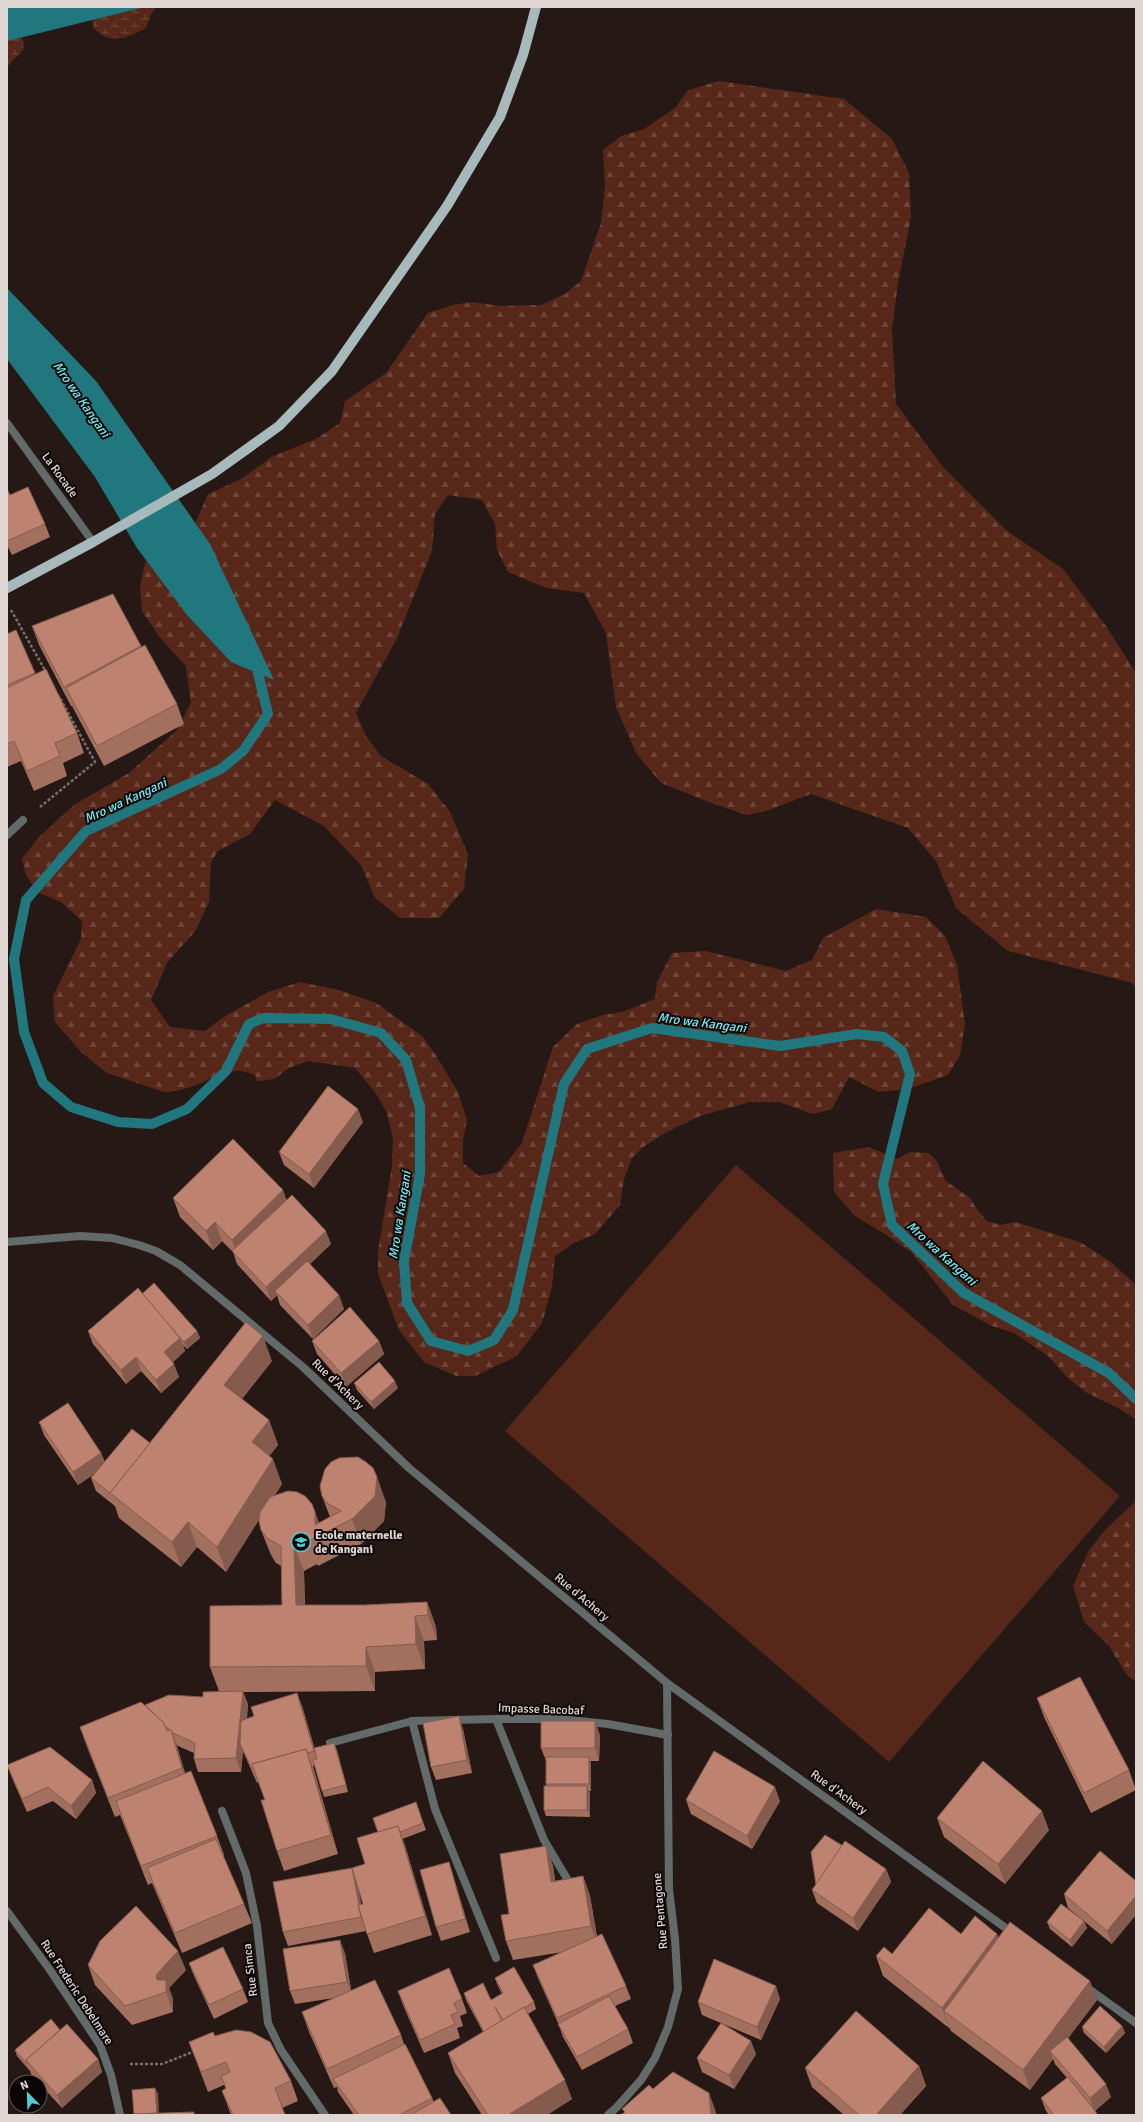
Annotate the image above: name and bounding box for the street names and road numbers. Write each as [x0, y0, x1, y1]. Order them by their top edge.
street label: La Rocade [38, 450, 81, 501]
street label: Rue d'Achery [308, 1356, 367, 1413]
street label: Rue d'Achery [551, 1570, 612, 1625]
street label: Impasse Bacobaf [498, 1700, 585, 1719]
street label: Rue d'Achery [807, 1767, 870, 1818]
street label: Rue Pentagone [650, 1872, 671, 1950]
street label: Rue Frederic Debelmare [37, 1937, 116, 2048]
street label: Rue Simca [240, 1943, 261, 1997]

